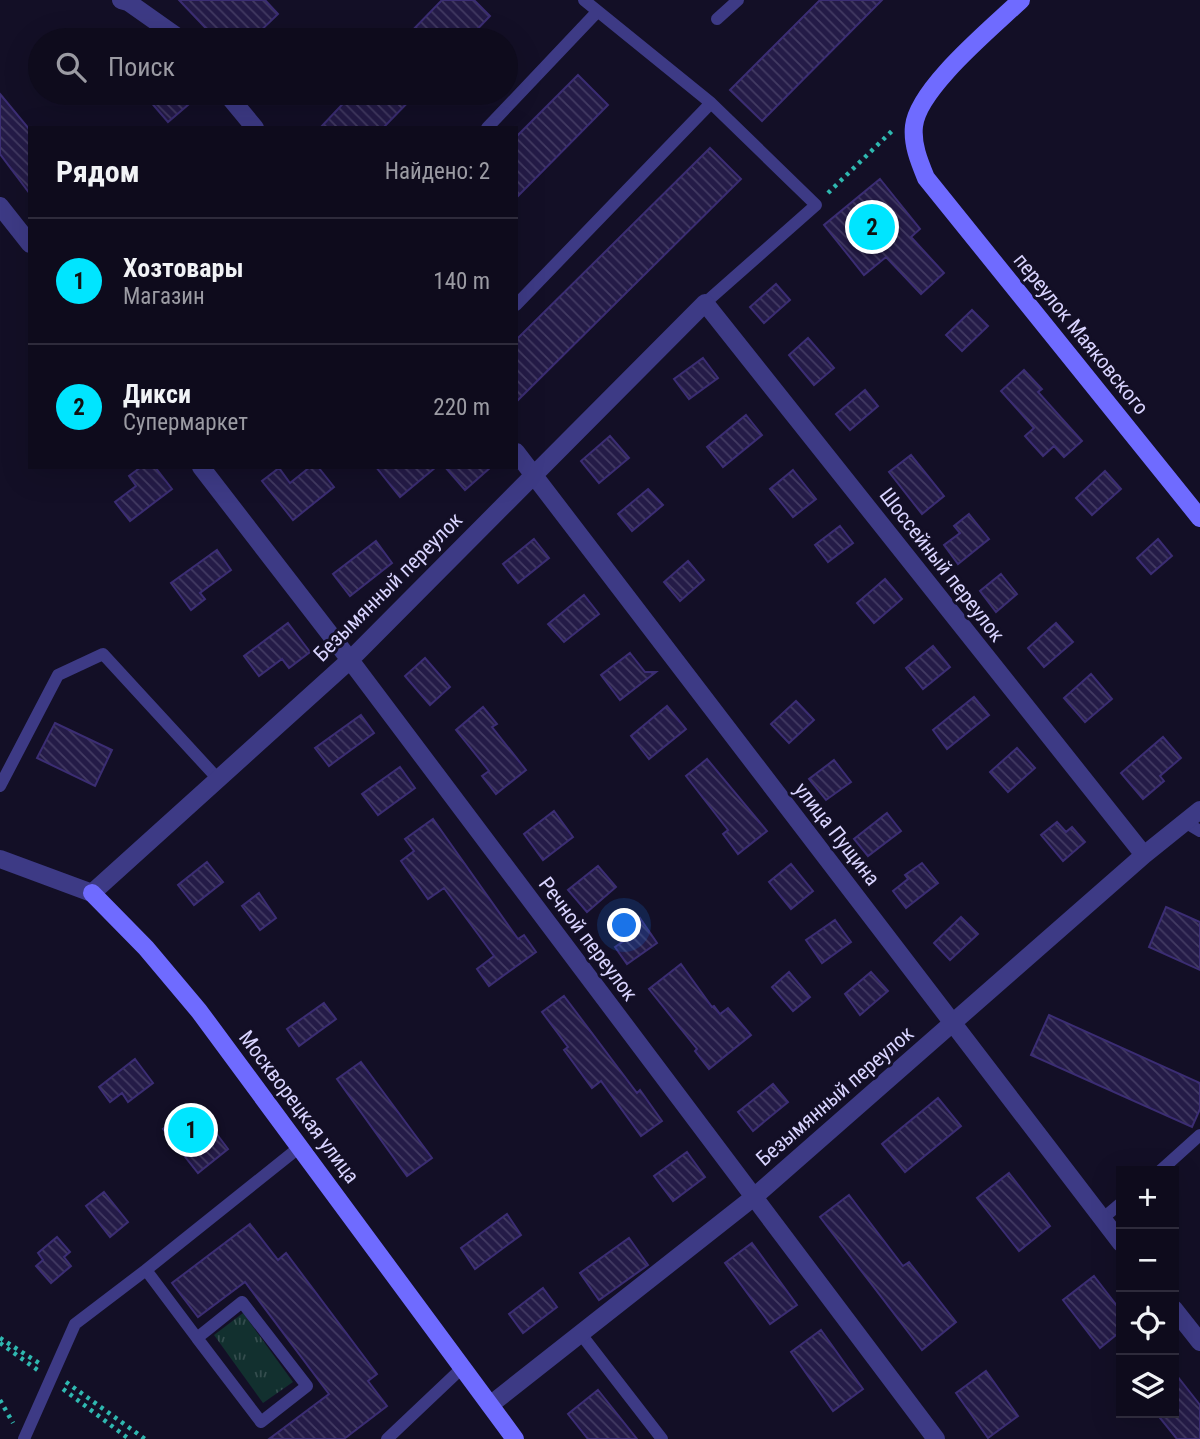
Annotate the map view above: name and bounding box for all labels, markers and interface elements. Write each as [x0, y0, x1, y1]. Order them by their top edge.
search box [28, 28, 518, 105]
icon: search [52, 48, 90, 86]
text: Поиск [108, 52, 175, 82]
text: Рядом [56, 154, 140, 189]
text: Найдено: 2 [385, 158, 490, 185]
pin: 2 [849, 201, 895, 253]
street label: переулок Маяковского [1009, 249, 1153, 419]
text: Хозтовары [123, 253, 243, 283]
text: 1 [73, 268, 85, 295]
text: 140 m [433, 268, 490, 295]
text: Магазин [123, 283, 205, 310]
text: Дикси [123, 379, 191, 409]
text: 2 [73, 394, 85, 421]
text: 220 m [433, 394, 490, 421]
text: Супермаркет [123, 409, 248, 436]
street label: Шоссейный переулок [875, 483, 1009, 647]
street label: Безымянный переулок [309, 508, 467, 666]
street label: улица Пущина [789, 778, 885, 890]
street label: Речной переулок [534, 872, 642, 1006]
your location [607, 908, 641, 942]
street label: Безымянный переулок [752, 1021, 918, 1171]
street label: Москворецкая улица [234, 1026, 364, 1188]
pin: 1 [168, 1104, 214, 1156]
map controls [1116, 1166, 1179, 1418]
button: + [1116, 1166, 1179, 1229]
button: − [1116, 1229, 1179, 1292]
button: locate [1116, 1292, 1179, 1355]
button: layers [1116, 1355, 1179, 1418]

